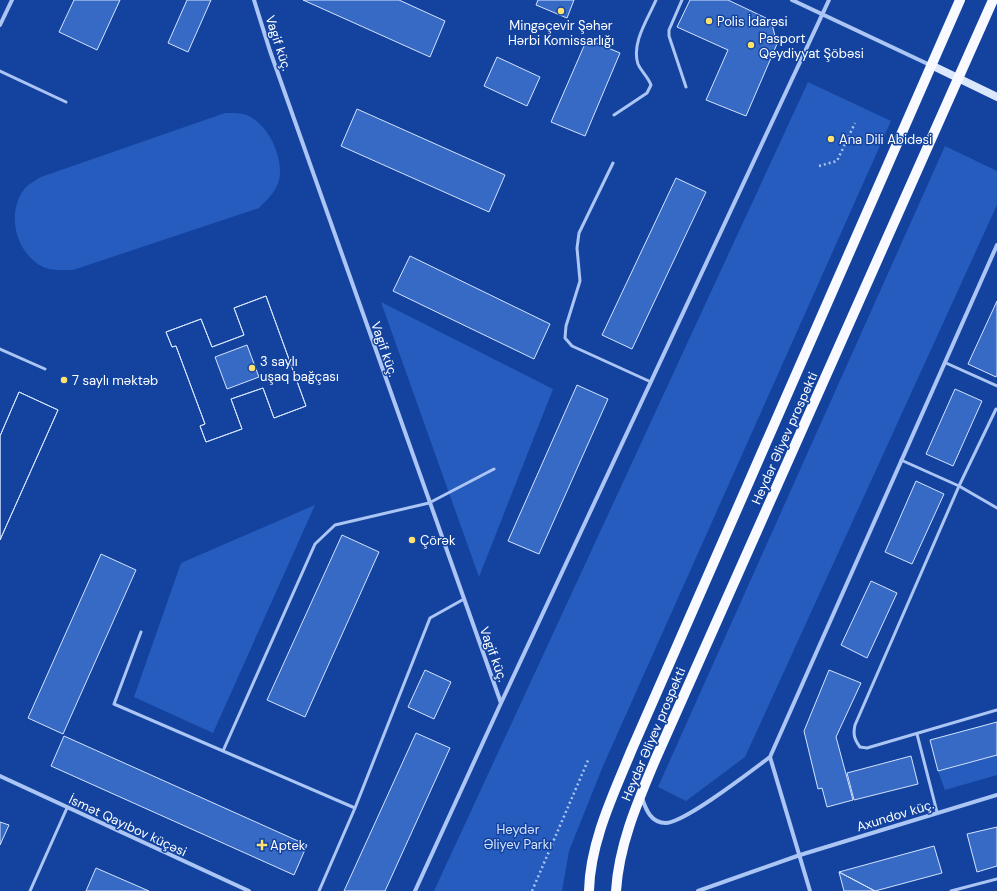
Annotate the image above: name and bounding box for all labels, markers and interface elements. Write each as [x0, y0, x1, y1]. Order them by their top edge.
marker: Mingəçevir Şəhər Hərbi Komissarlığı [556, 6, 566, 16]
street label: Vagif küç. [262, 13, 296, 73]
place label: Polis İdarəsi [717, 13, 788, 30]
marker: Polis İdarəsi [704, 16, 714, 26]
place label: Mingəçevir Şəhər Hərbi Komissarlığı [508, 17, 614, 49]
place label: Pasport Qeydiyyat Şöbəsi [759, 30, 864, 62]
marker: Pasport Qeydiyyat Şöbəsi [746, 40, 756, 50]
place label: Ana Dili Abidəsi [839, 131, 932, 148]
marker: Ana Dili Abidəsi [826, 134, 836, 144]
street label: Vagif küç. [367, 319, 402, 379]
place label: 3 saylı uşaq bağçası [260, 353, 339, 385]
marker: 3 saylı uşaq bağçası [247, 363, 257, 373]
street label: Heydər Əliyev prospekti [748, 369, 821, 507]
place label: 7 saylı məktəb [72, 372, 158, 389]
marker: 7 saylı məktəb [59, 375, 69, 385]
place label: Çörək [420, 532, 456, 549]
marker: Çörək [407, 535, 417, 545]
street label: Vagif küç. [476, 624, 511, 684]
street label: Heydər Əliyev prospekti [618, 665, 689, 803]
street label: İsmət Qayıbov küçəsi [66, 791, 189, 860]
street label: Axundov küç. [854, 796, 936, 835]
park label: Heydər Əliyev Parkı [484, 821, 552, 853]
place label: Aptek [270, 837, 306, 854]
marker: Aptek [257, 840, 267, 850]

